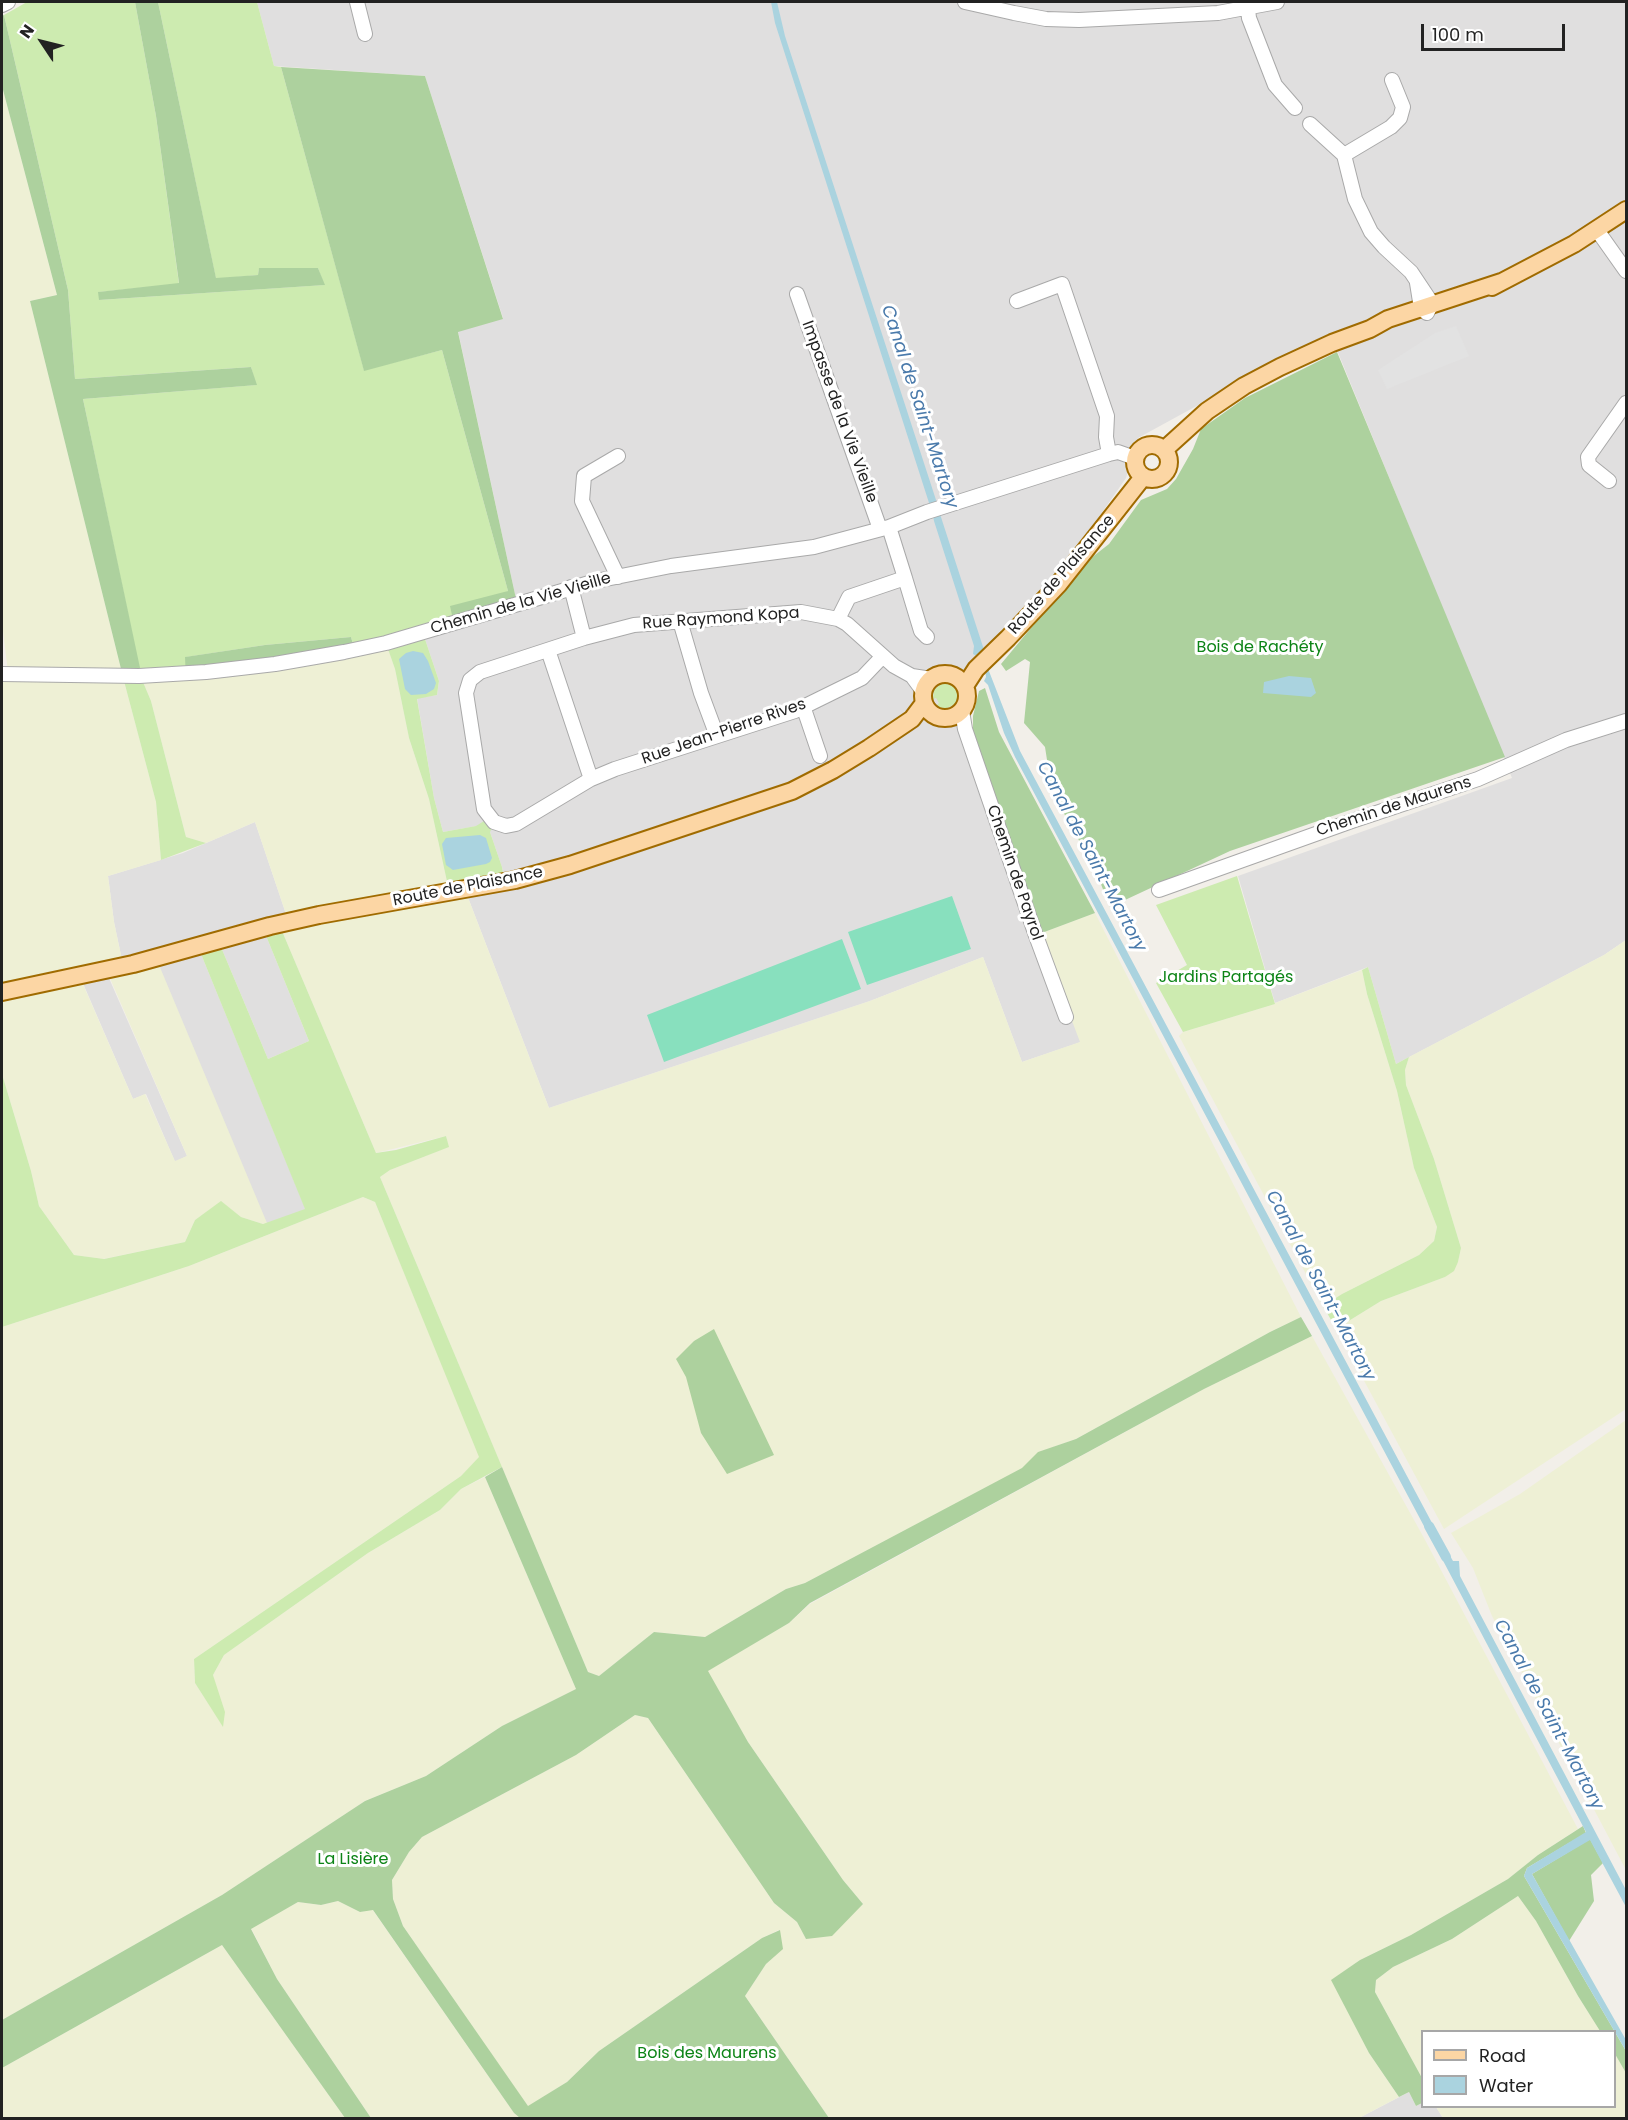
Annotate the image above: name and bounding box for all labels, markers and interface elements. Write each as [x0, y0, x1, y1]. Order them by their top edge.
north arrow [12, 12, 72, 72]
scale bar [1424, 12, 1568, 50]
text: N [14, 20, 40, 43]
text: 100 m [1432, 22, 1484, 47]
water label: Canal de Saint-Martory [876, 303, 962, 511]
street label: Impasse de la Vie Vieille [797, 318, 881, 506]
street label: Route de Plaisance [1005, 511, 1119, 639]
street label: Chemin de la Vie Vieille [429, 569, 613, 639]
street label: Rue Raymond Kopa [642, 604, 800, 634]
park label: Bois de Rachéty [1197, 638, 1323, 658]
street label: Rue Jean-Pierre Rives [639, 695, 809, 769]
water label: Canal de Saint-Martory [1032, 758, 1150, 956]
street label: Chemin de Maurens [1314, 773, 1474, 841]
street label: Chemin de Payrol [982, 803, 1046, 943]
street label: Route de Plaisance [391, 863, 545, 911]
park label: Jardins Partagés [1159, 968, 1293, 988]
water label: Canal de Saint-Martory [1261, 1187, 1379, 1385]
water label: Canal de Saint-Martory [1489, 1616, 1607, 1814]
park label: La Lisière [318, 1850, 388, 1870]
legend [1421, 2030, 1616, 2108]
text: Road [1479, 2043, 1526, 2068]
park label: Bois des Maurens [637, 2044, 777, 2064]
text: Water [1479, 2073, 1533, 2098]

